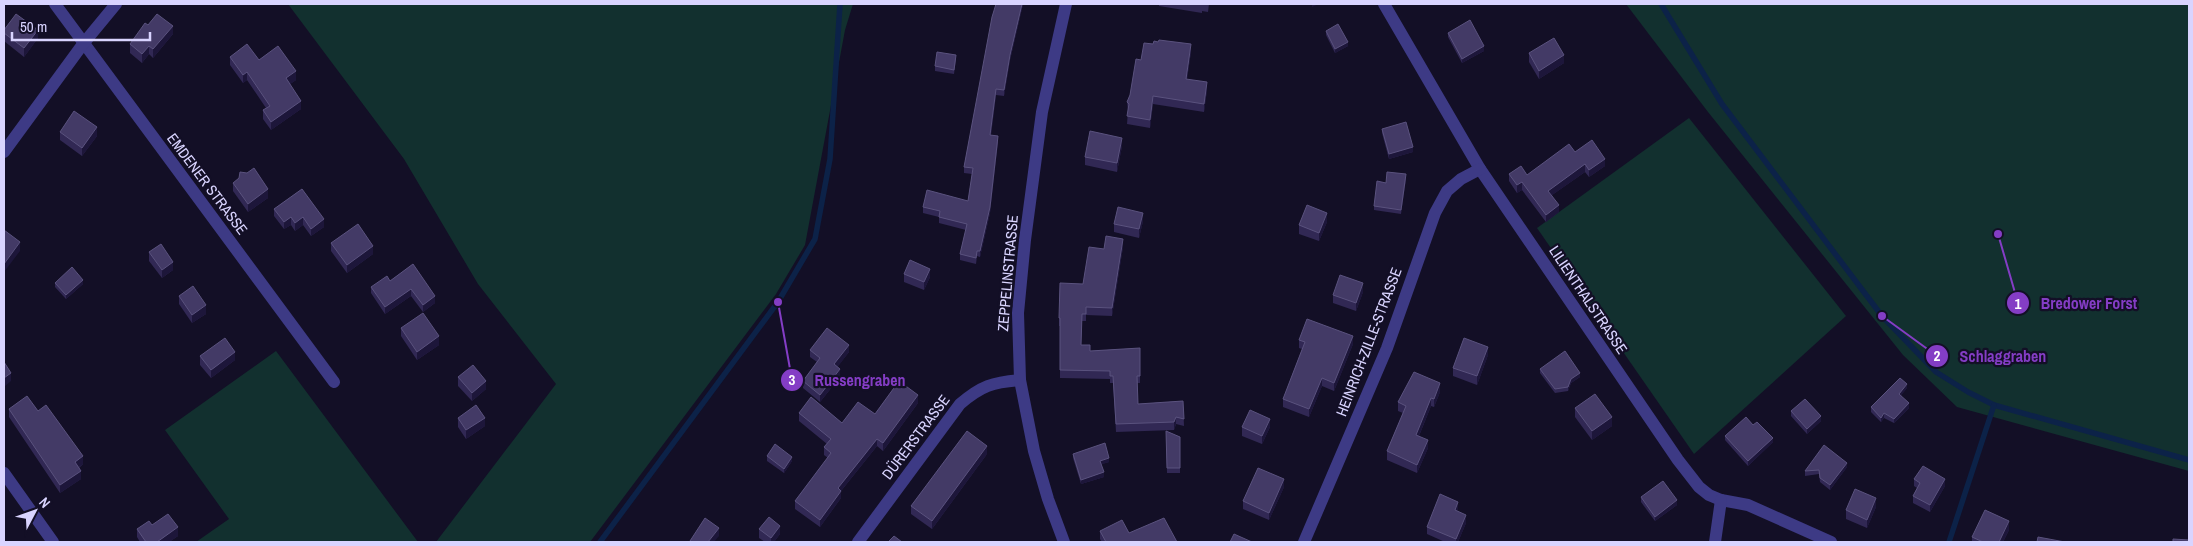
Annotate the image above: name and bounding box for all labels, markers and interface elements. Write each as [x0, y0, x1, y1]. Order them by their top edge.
scale bar [12, 10, 150, 42]
text: 50 m [20, 16, 47, 37]
street label: EMDENER STRASSE [162, 129, 253, 239]
street label: ZEPPELINSTRASSE [992, 214, 1023, 332]
street label: LILIENTHALSTRASSE [1544, 241, 1632, 358]
street label: HEINRICH-ZILLE-STRASSE [1330, 264, 1407, 419]
callout: Bredower Forst [2006, 288, 2147, 319]
text: Bredower Forst [2041, 292, 2138, 314]
text: 1 [2015, 293, 2022, 314]
callout: Schlaggraben [1925, 340, 2056, 371]
text: 2 [1934, 345, 1941, 366]
text: Schlaggraben [1960, 345, 2046, 367]
callout: Russengraben [780, 365, 916, 396]
text: 3 [789, 369, 796, 390]
text: Russengraben [814, 369, 906, 391]
street label: DÜRERSTRASSE [877, 390, 954, 483]
north arrow [10, 486, 60, 536]
text: N [35, 493, 54, 512]

